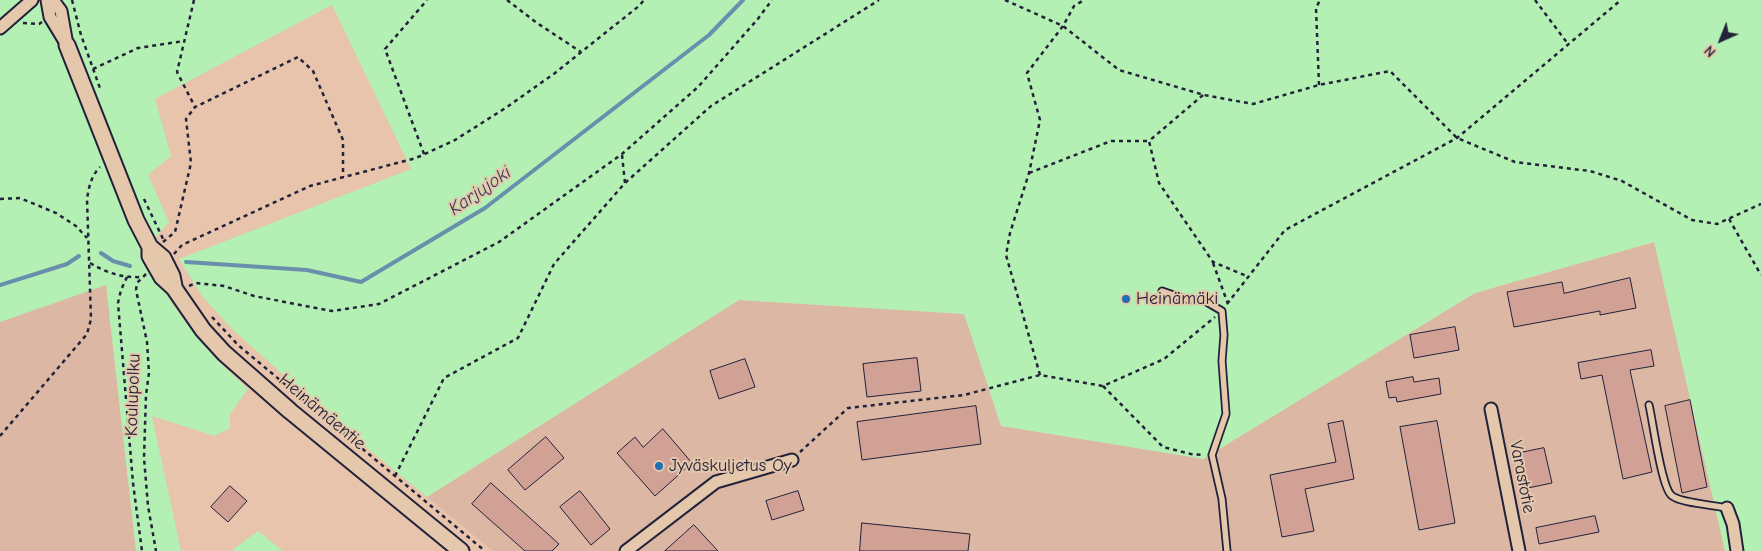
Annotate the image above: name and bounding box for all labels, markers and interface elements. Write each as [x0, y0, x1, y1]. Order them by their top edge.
north arrow [1696, 15, 1746, 65]
text: N [1701, 42, 1719, 60]
water label: Karjujoki [444, 161, 516, 221]
place label: Heinämäki [1136, 288, 1218, 310]
marker: Heinämäki [1120, 293, 1132, 305]
street label: Koulupolku [121, 353, 145, 437]
street label: Heinämäentie [274, 369, 370, 455]
street label: Varastotie [1504, 439, 1540, 515]
place label: Jyväskuljetus Oy [669, 455, 792, 477]
marker: Jyväskuljetus Oy [653, 460, 665, 472]

